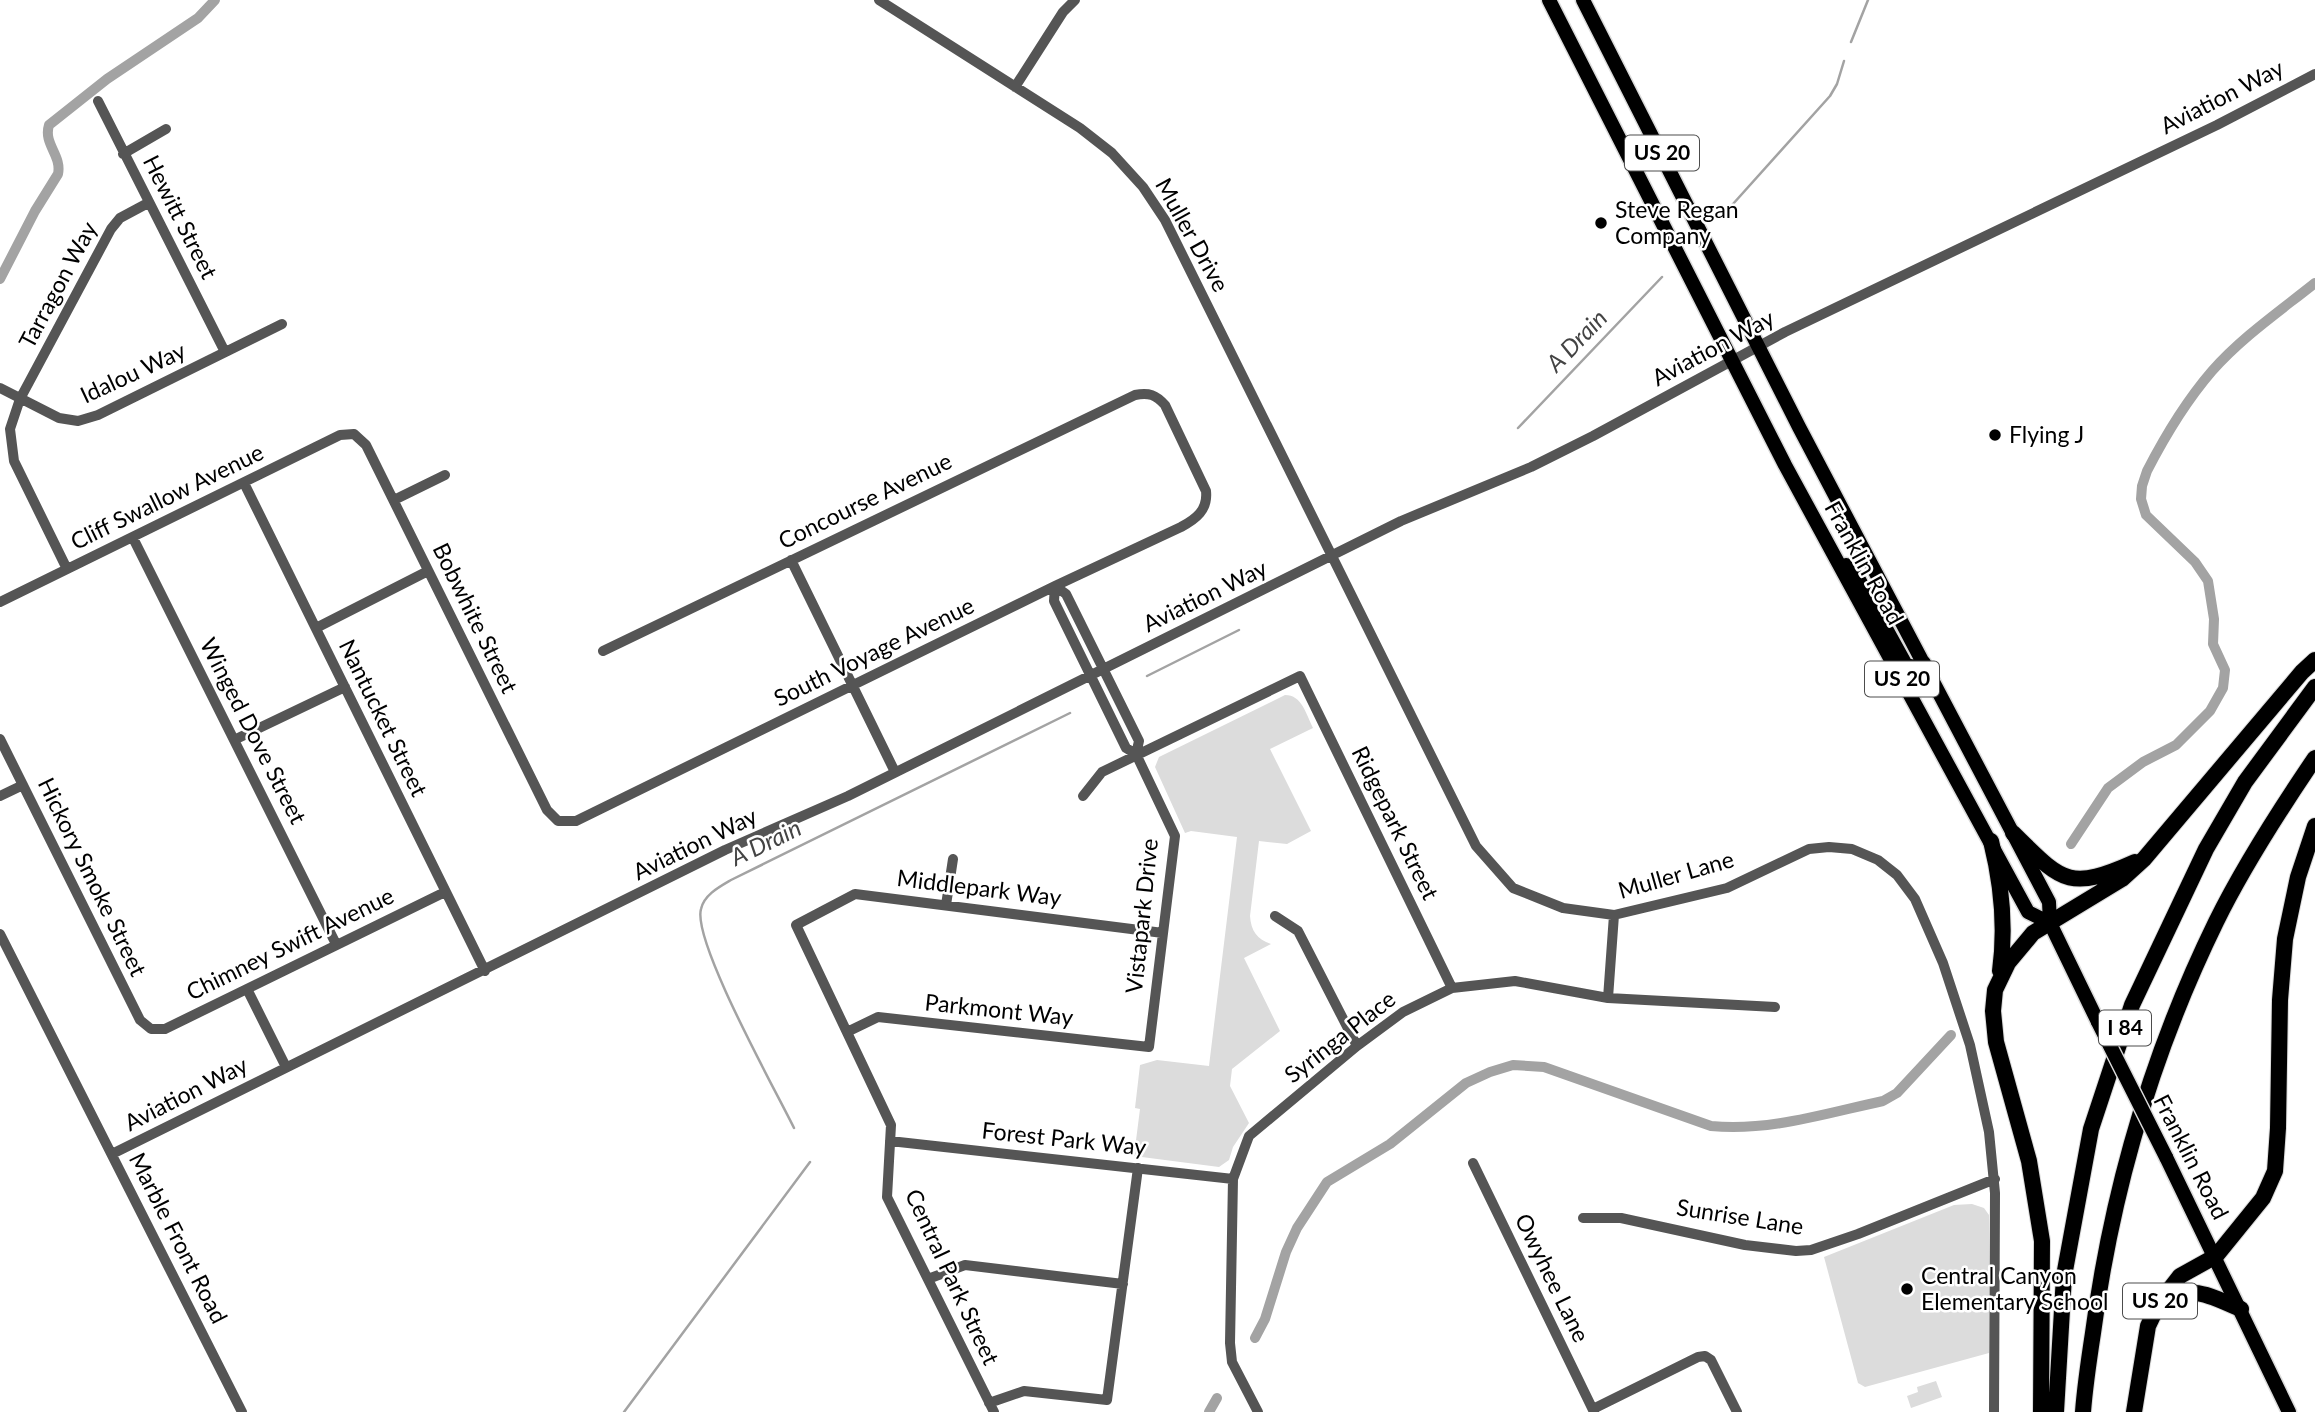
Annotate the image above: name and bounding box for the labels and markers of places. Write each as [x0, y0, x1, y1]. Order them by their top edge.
place label: Steve Regan Company [1615, 195, 1739, 249]
marker: Steve Regan Company [1593, 215, 1609, 231]
place label: Flying J [2009, 420, 2084, 448]
marker: Flying J [1987, 427, 2003, 443]
place label: Central Canyon Elementary School [1921, 1261, 2108, 1315]
marker: Central Canyon Elementary School [1899, 1281, 1915, 1297]

